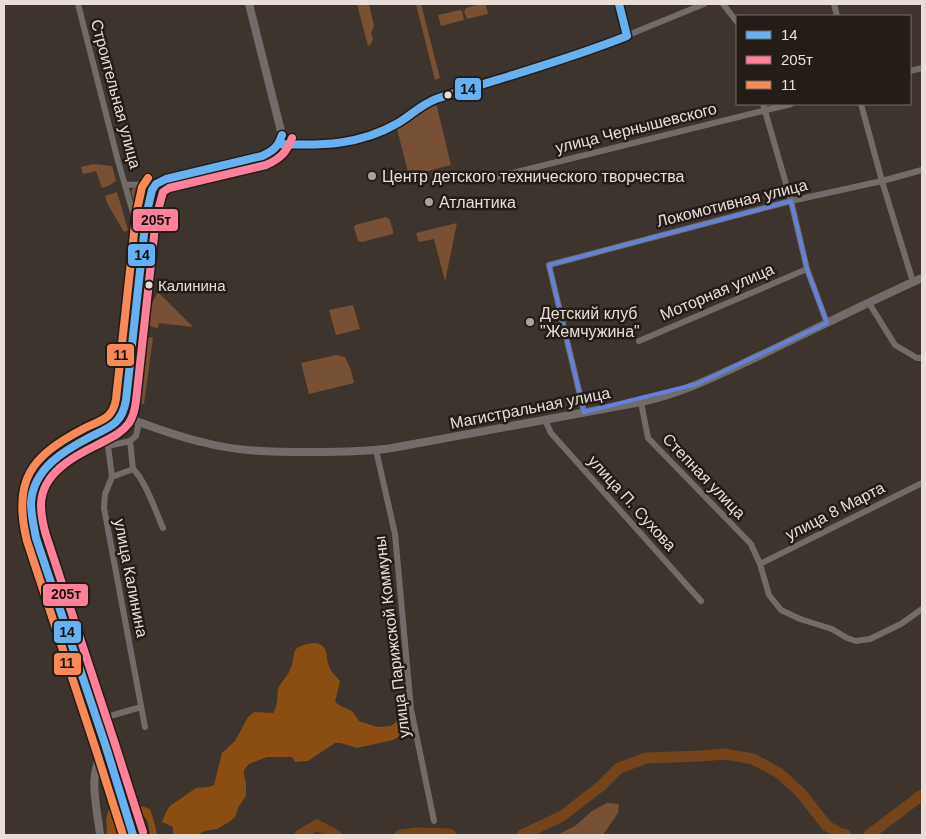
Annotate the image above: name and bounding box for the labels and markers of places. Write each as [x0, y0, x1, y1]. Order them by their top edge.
unlabelled marker [443, 90, 453, 100]
place label: Центр детского технического творчества [382, 168, 685, 185]
marker: Центр детского технического творчества [366, 170, 378, 182]
place label: Атлантика [439, 194, 516, 211]
marker: Атлантика [423, 196, 435, 208]
place label: Калинина [158, 277, 226, 294]
marker: Калинина [144, 280, 154, 290]
place label: Детский клуб "Жемчужина" [540, 305, 640, 340]
marker: Детский клуб "Жемчужина" [524, 316, 536, 328]

